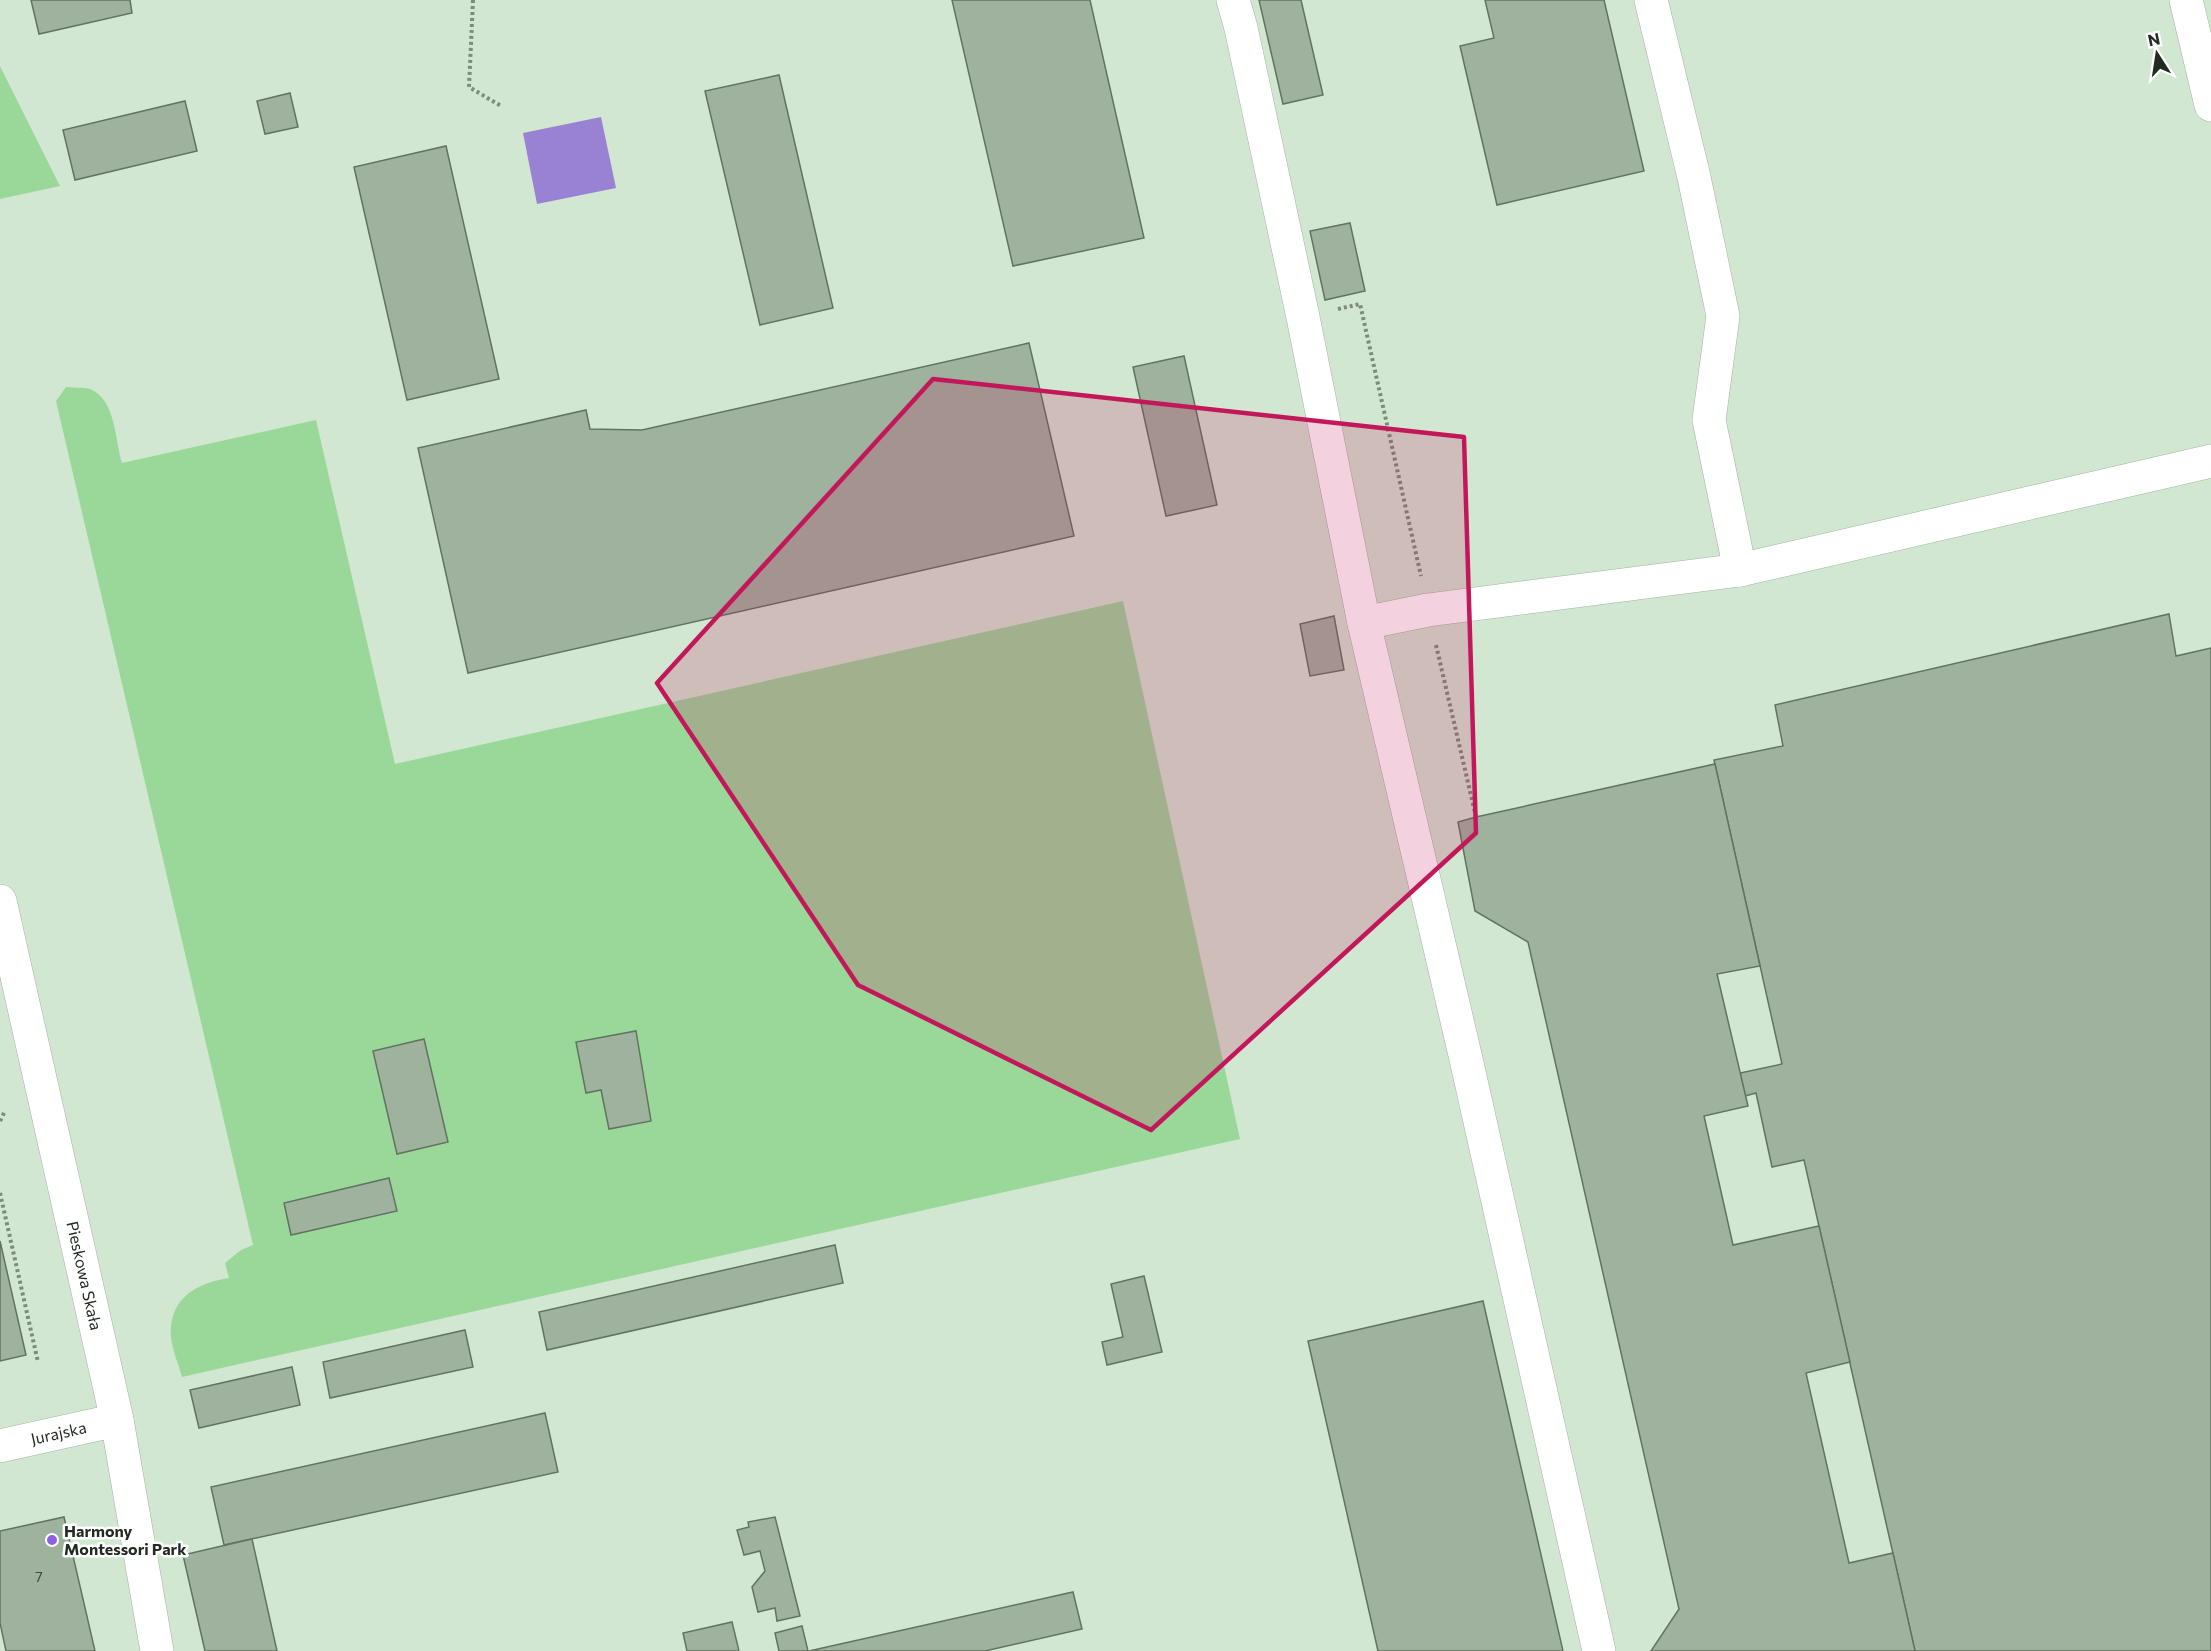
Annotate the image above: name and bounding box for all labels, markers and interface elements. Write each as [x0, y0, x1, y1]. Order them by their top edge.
north arrow [2127, 24, 2187, 84]
text: N [2146, 28, 2162, 49]
street label: Pieskowa Skała [63, 1219, 106, 1332]
street label: Jurajska [29, 1417, 88, 1448]
place label: Harmony Montessori Park [64, 1521, 187, 1558]
marker: Harmony Montessori Park [45, 1533, 59, 1547]
house number: 7 [35, 1568, 43, 1585]

